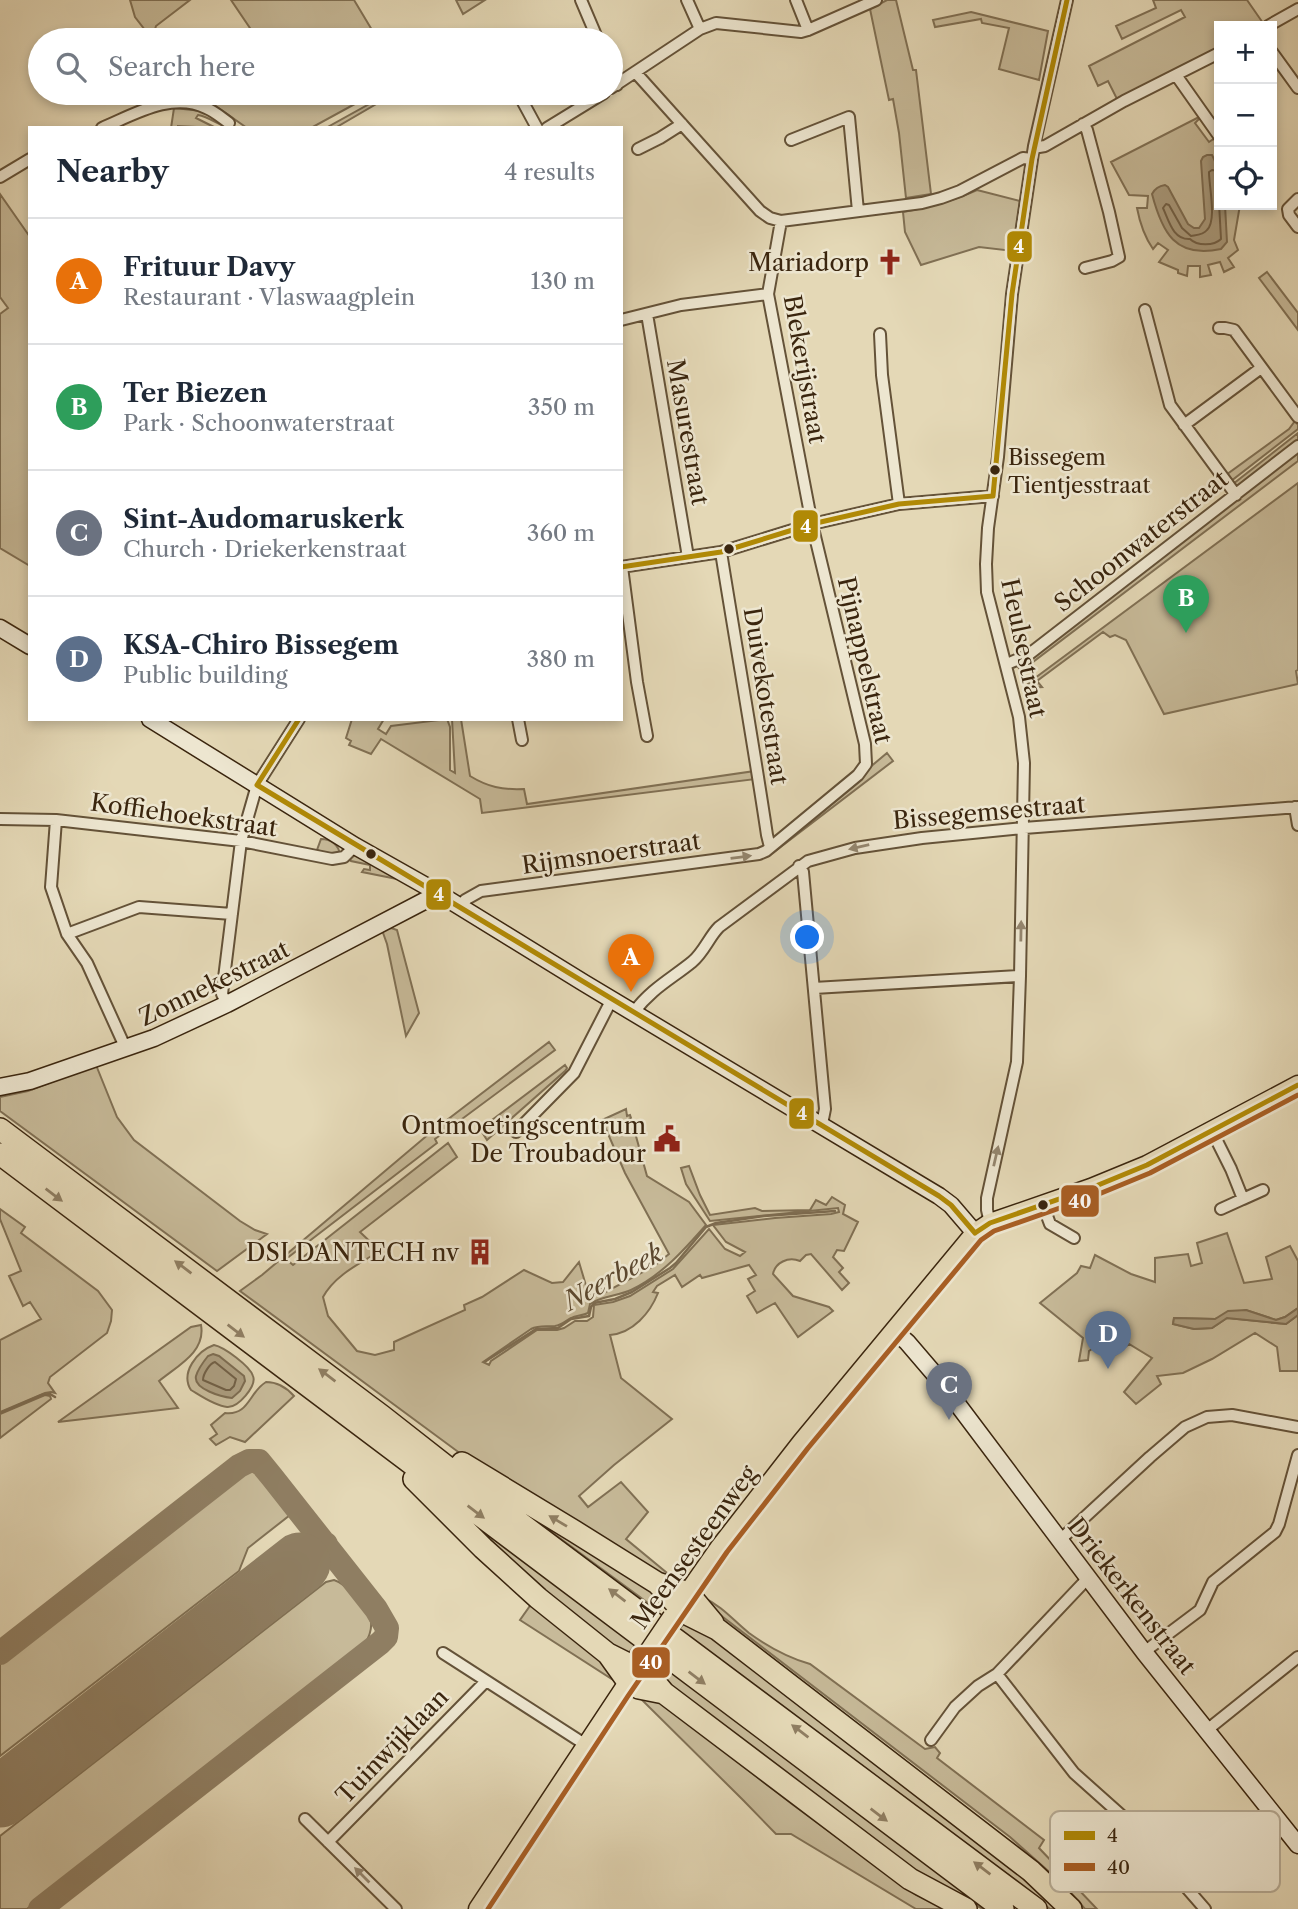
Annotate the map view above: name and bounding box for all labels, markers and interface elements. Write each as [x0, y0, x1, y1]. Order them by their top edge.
map controls [1214, 21, 1277, 210]
button: + [1214, 21, 1277, 84]
search box [28, 28, 623, 105]
icon: search [52, 48, 90, 86]
text: Search here [108, 51, 255, 83]
button: − [1214, 84, 1277, 147]
button: locate [1214, 147, 1277, 210]
text: Nearby [56, 153, 169, 190]
text: 4 results [504, 158, 595, 186]
line badge: 4 [1006, 230, 1033, 263]
text: 4 [1013, 235, 1025, 258]
church icon: Mariadorp [875, 247, 905, 277]
place label: Mariadorp [748, 248, 869, 277]
text: Frituur Davy [123, 251, 295, 283]
text: A [70, 267, 88, 295]
text: 130 m [531, 267, 595, 295]
text: Restaurant · Vlaswaagplein [123, 283, 415, 311]
street label: Blekerijstraat [778, 292, 832, 446]
street label: Masurestraat [661, 357, 715, 508]
text: Ter Biezen [123, 377, 267, 409]
text: B [70, 393, 88, 421]
text: 350 m [528, 393, 595, 421]
text: Park · Schoonwaterstraat [123, 409, 395, 437]
place label: Bissegem Tientjesstraat [1008, 444, 1150, 499]
marker: Bissegem Tientjesstraat [988, 463, 1002, 477]
street label: Schoonwaterstraat [1048, 464, 1234, 618]
text: Sint-Audomaruskerk [123, 503, 404, 535]
line badge: 4 [792, 509, 819, 543]
text: 4 [800, 515, 812, 538]
text: C [70, 519, 88, 547]
text: 360 m [527, 519, 595, 547]
text: Church · Driekerkenstraat [123, 535, 407, 563]
unlabelled marker [722, 542, 736, 556]
street label: Pijnappelstraat [832, 574, 898, 747]
pin: B [1163, 575, 1209, 633]
street label: Heulsestraat [995, 576, 1053, 721]
street label: Duivekotestraat [738, 605, 794, 787]
text: KSA-Chiro Bissegem [123, 629, 399, 661]
text: D [69, 645, 89, 673]
text: 380 m [527, 645, 595, 673]
text: Public building [123, 661, 288, 689]
street label: Koffiehoekstraat [89, 788, 280, 843]
street label: Bissegemsestraat [892, 789, 1087, 835]
street label: Rijmsnoerstraat [520, 826, 703, 880]
one-way arrow [848, 842, 870, 853]
unlabelled marker [364, 847, 378, 861]
one-way arrow [730, 851, 752, 862]
line badge: 4 [425, 878, 452, 911]
text: 4 [433, 883, 445, 906]
your location [790, 920, 824, 954]
one-way arrow [1016, 920, 1027, 942]
street label: Zonnekestraat [134, 934, 294, 1032]
pin: A [608, 934, 654, 992]
line badge: 4 [788, 1097, 815, 1130]
text: 4 [796, 1102, 808, 1125]
place label: Ontmoetingscentrum De Troubadour [401, 1111, 646, 1168]
public building icon: Ontmoetingscentrum De Troubadour [652, 1124, 682, 1154]
one-way arrow [991, 1145, 1002, 1167]
line badge: 40 [1060, 1184, 1100, 1218]
one-way arrow [45, 1188, 64, 1202]
text: 40 [1068, 1190, 1092, 1213]
unlabelled marker [1036, 1198, 1050, 1212]
water label: Neerbeek [556, 1236, 669, 1318]
building icon: DSI DANTECH nv [465, 1237, 495, 1267]
place label: DSI DANTECH nv [246, 1238, 460, 1267]
one-way arrow [174, 1261, 192, 1275]
pin: D [1085, 1311, 1131, 1369]
one-way arrow [227, 1324, 245, 1339]
pin: C [926, 1362, 972, 1420]
one-way arrow [318, 1368, 336, 1382]
street label: Meensesteenweg [625, 1459, 763, 1634]
one-way arrow [467, 1505, 485, 1519]
street label: Driekerkenstraat [1062, 1512, 1202, 1680]
one-way arrow [548, 1515, 567, 1527]
one-way arrow [608, 1588, 627, 1602]
line badge: 40 [631, 1646, 671, 1679]
text: 40 [639, 1651, 663, 1674]
one-way arrow [688, 1671, 706, 1685]
street label: Tuinwijklaan [330, 1682, 454, 1810]
one-way arrow [791, 1724, 809, 1738]
one-way arrow [869, 1808, 888, 1822]
legend [1050, 1811, 1280, 1892]
text: 4 [1107, 1824, 1118, 1847]
text: 40 [1107, 1856, 1130, 1879]
one-way arrow [973, 1860, 991, 1875]
one-way arrow [354, 1868, 371, 1884]

